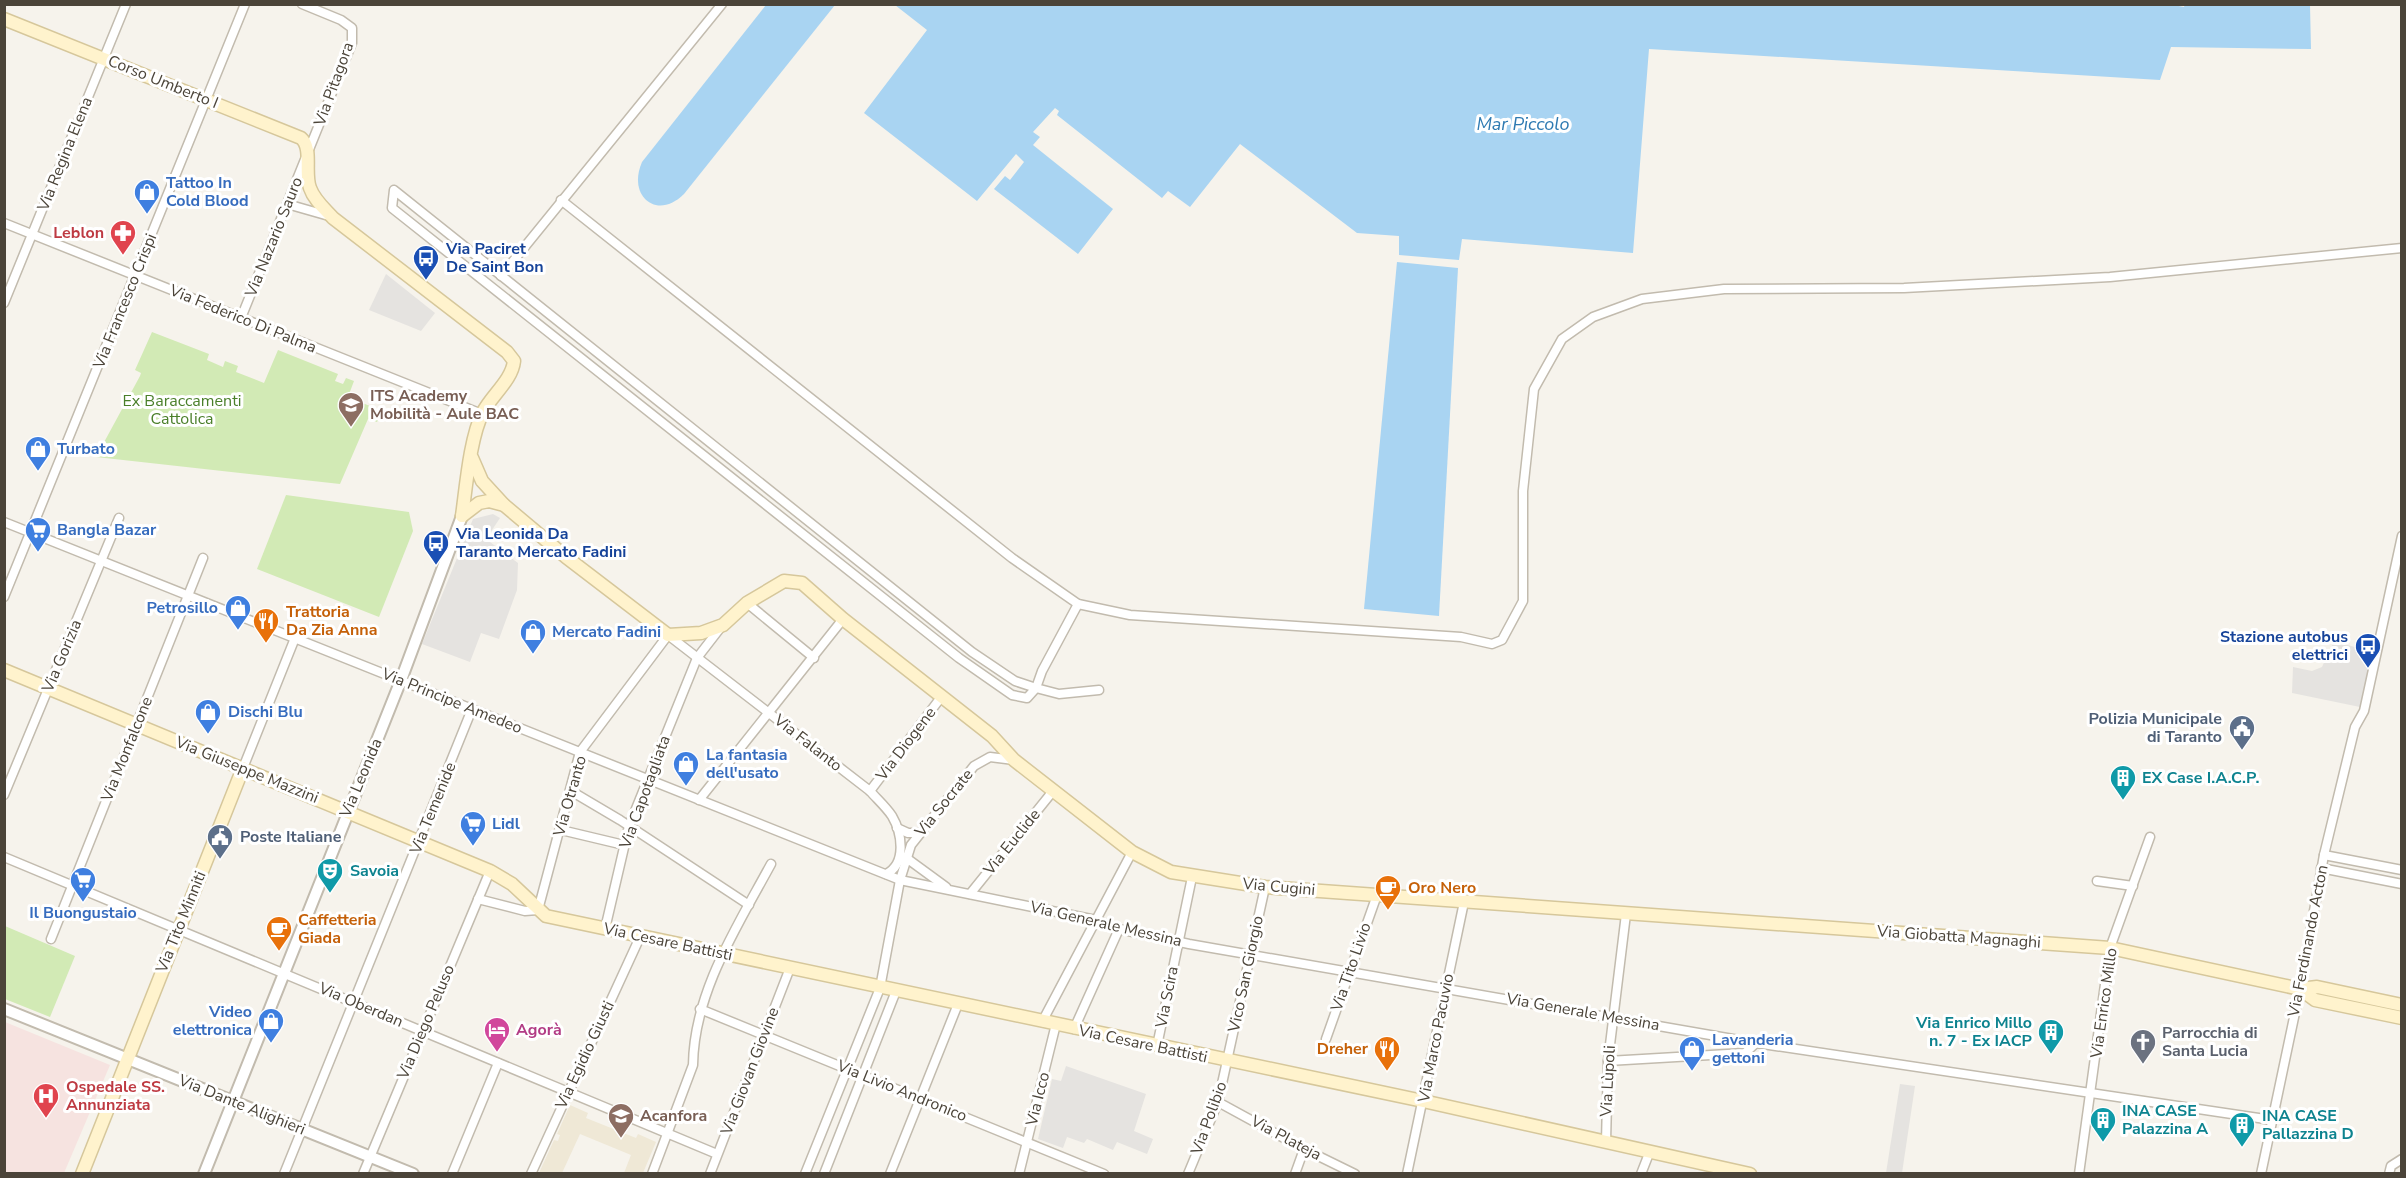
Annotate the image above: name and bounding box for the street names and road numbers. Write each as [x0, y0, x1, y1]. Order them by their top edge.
street label: Via Pitagora [308, 39, 359, 130]
street label: Corso Umberto I [104, 50, 222, 114]
street label: Via Regina Elena [32, 94, 98, 215]
street label: Via Nazario Sauro [240, 174, 308, 301]
street label: Via Francesco Crispi [87, 230, 162, 373]
street label: Via Federico Di Palma [165, 279, 320, 359]
street label: Via Gorizia [36, 616, 87, 697]
street label: Via Principe Amedeo [378, 662, 526, 739]
street label: Via Monfalcone [96, 693, 158, 806]
street label: Via Diogene [870, 703, 941, 786]
street label: Via Falanto [769, 709, 847, 777]
street label: Via Giuseppe Mazzini [171, 731, 322, 809]
street label: Via Capotagliata [614, 732, 676, 853]
street label: Via Leonida [334, 735, 388, 822]
street label: Via Otranto [548, 753, 592, 840]
street label: Via Temenide [404, 759, 461, 858]
street label: Via Socrate [909, 764, 978, 842]
street label: Via Euclide [978, 804, 1046, 881]
street label: Via Ferdinando Acton [2282, 863, 2334, 1020]
street label: Via Tito Minniti [150, 868, 211, 977]
street label: Via Cugini [1241, 873, 1316, 901]
street label: Via Generale Messina [1027, 896, 1184, 952]
street label: Vico San Giorgio [1223, 914, 1269, 1035]
street label: Via Cesare Battisti [600, 917, 735, 966]
street label: Via Tito Livio [1325, 920, 1376, 1015]
street label: Via Giobatta Magnaghi [1875, 920, 2042, 954]
street label: Via Enrico Millo [2085, 946, 2123, 1061]
street label: Via Diego Peluso [392, 961, 460, 1084]
street label: Via Scira [1150, 964, 1184, 1031]
street label: Via Marco Pacuvio [1413, 972, 1459, 1105]
street label: Via Oberdan [314, 977, 407, 1033]
street label: Via Generale Messina [1504, 988, 1661, 1036]
street label: Via Egidio Giusti [550, 997, 620, 1114]
street label: Via Giovan Giovine [715, 1004, 784, 1139]
street label: Via Cesare Battisti [1075, 1019, 1210, 1068]
street label: Via Lùpoli [1595, 1045, 1621, 1118]
street label: Via Livio Andronico [833, 1055, 970, 1127]
street label: Via Dante Alighieri [174, 1069, 309, 1141]
street label: Via Icco [1020, 1070, 1055, 1129]
street label: Via Polibio [1185, 1078, 1232, 1159]
street label: Via Plateja [1246, 1110, 1325, 1166]

